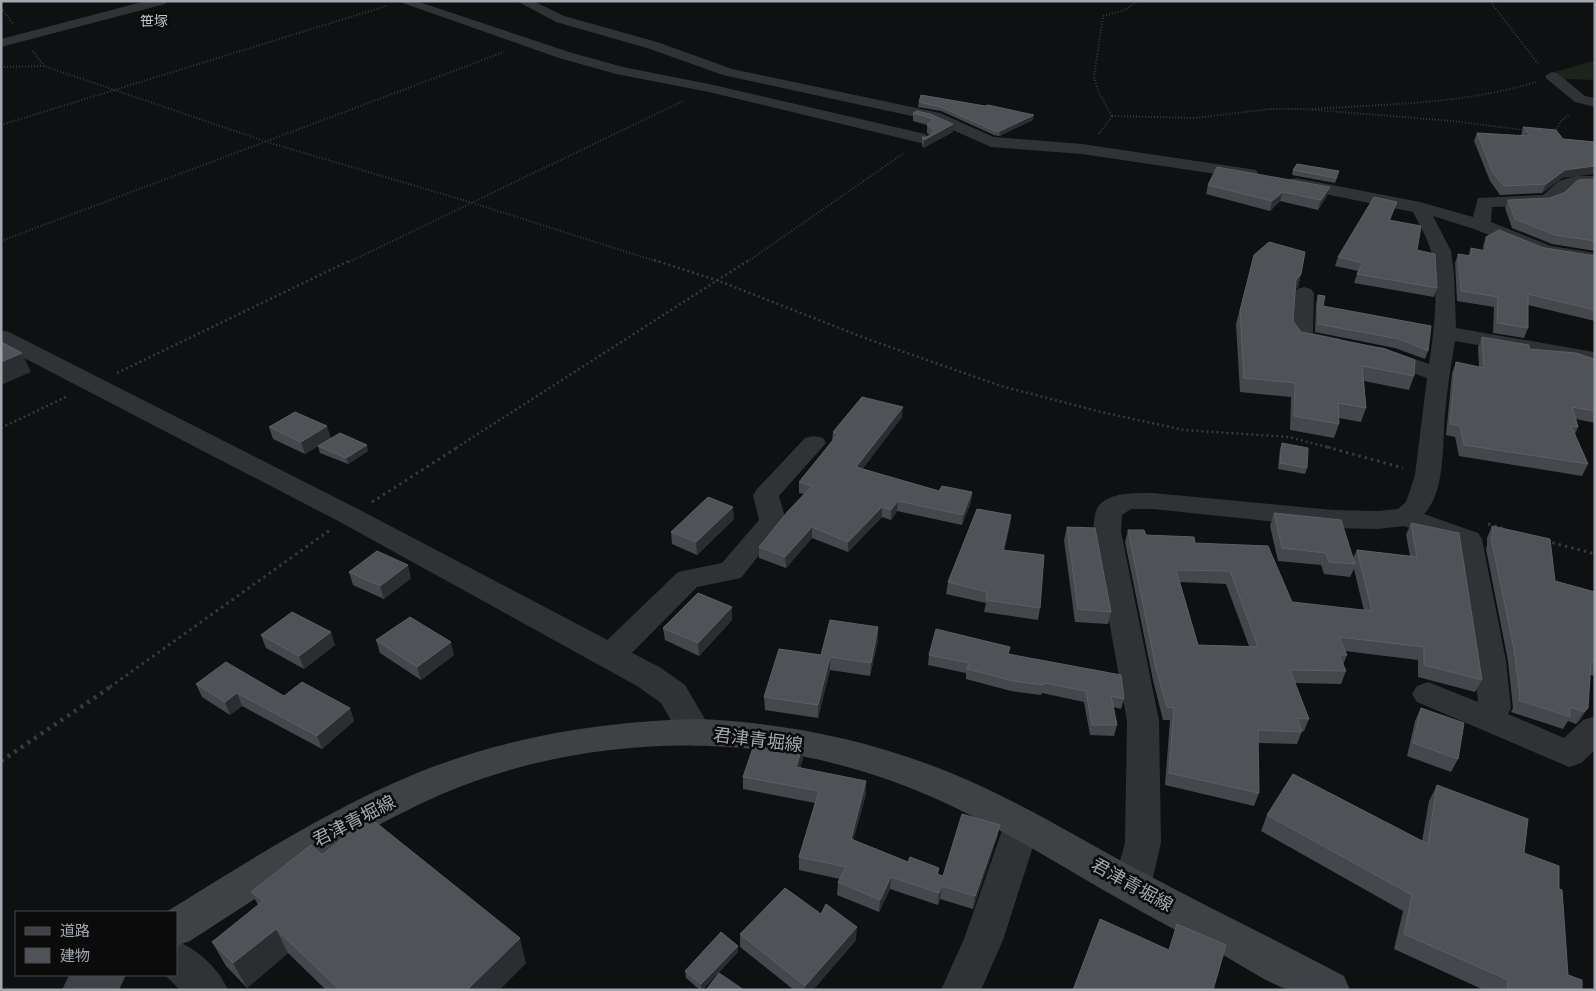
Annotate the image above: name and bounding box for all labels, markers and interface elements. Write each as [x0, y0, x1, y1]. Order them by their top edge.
district label: 笹塚 [140, 12, 168, 30]
street label: 君津青堀線 [712, 723, 804, 756]
street label: 君津青堀線 [308, 790, 399, 851]
street label: 君津青堀線 [1087, 853, 1177, 916]
legend [15, 911, 178, 976]
text: 道路 [60, 921, 90, 940]
text: 建物 [60, 946, 90, 965]

